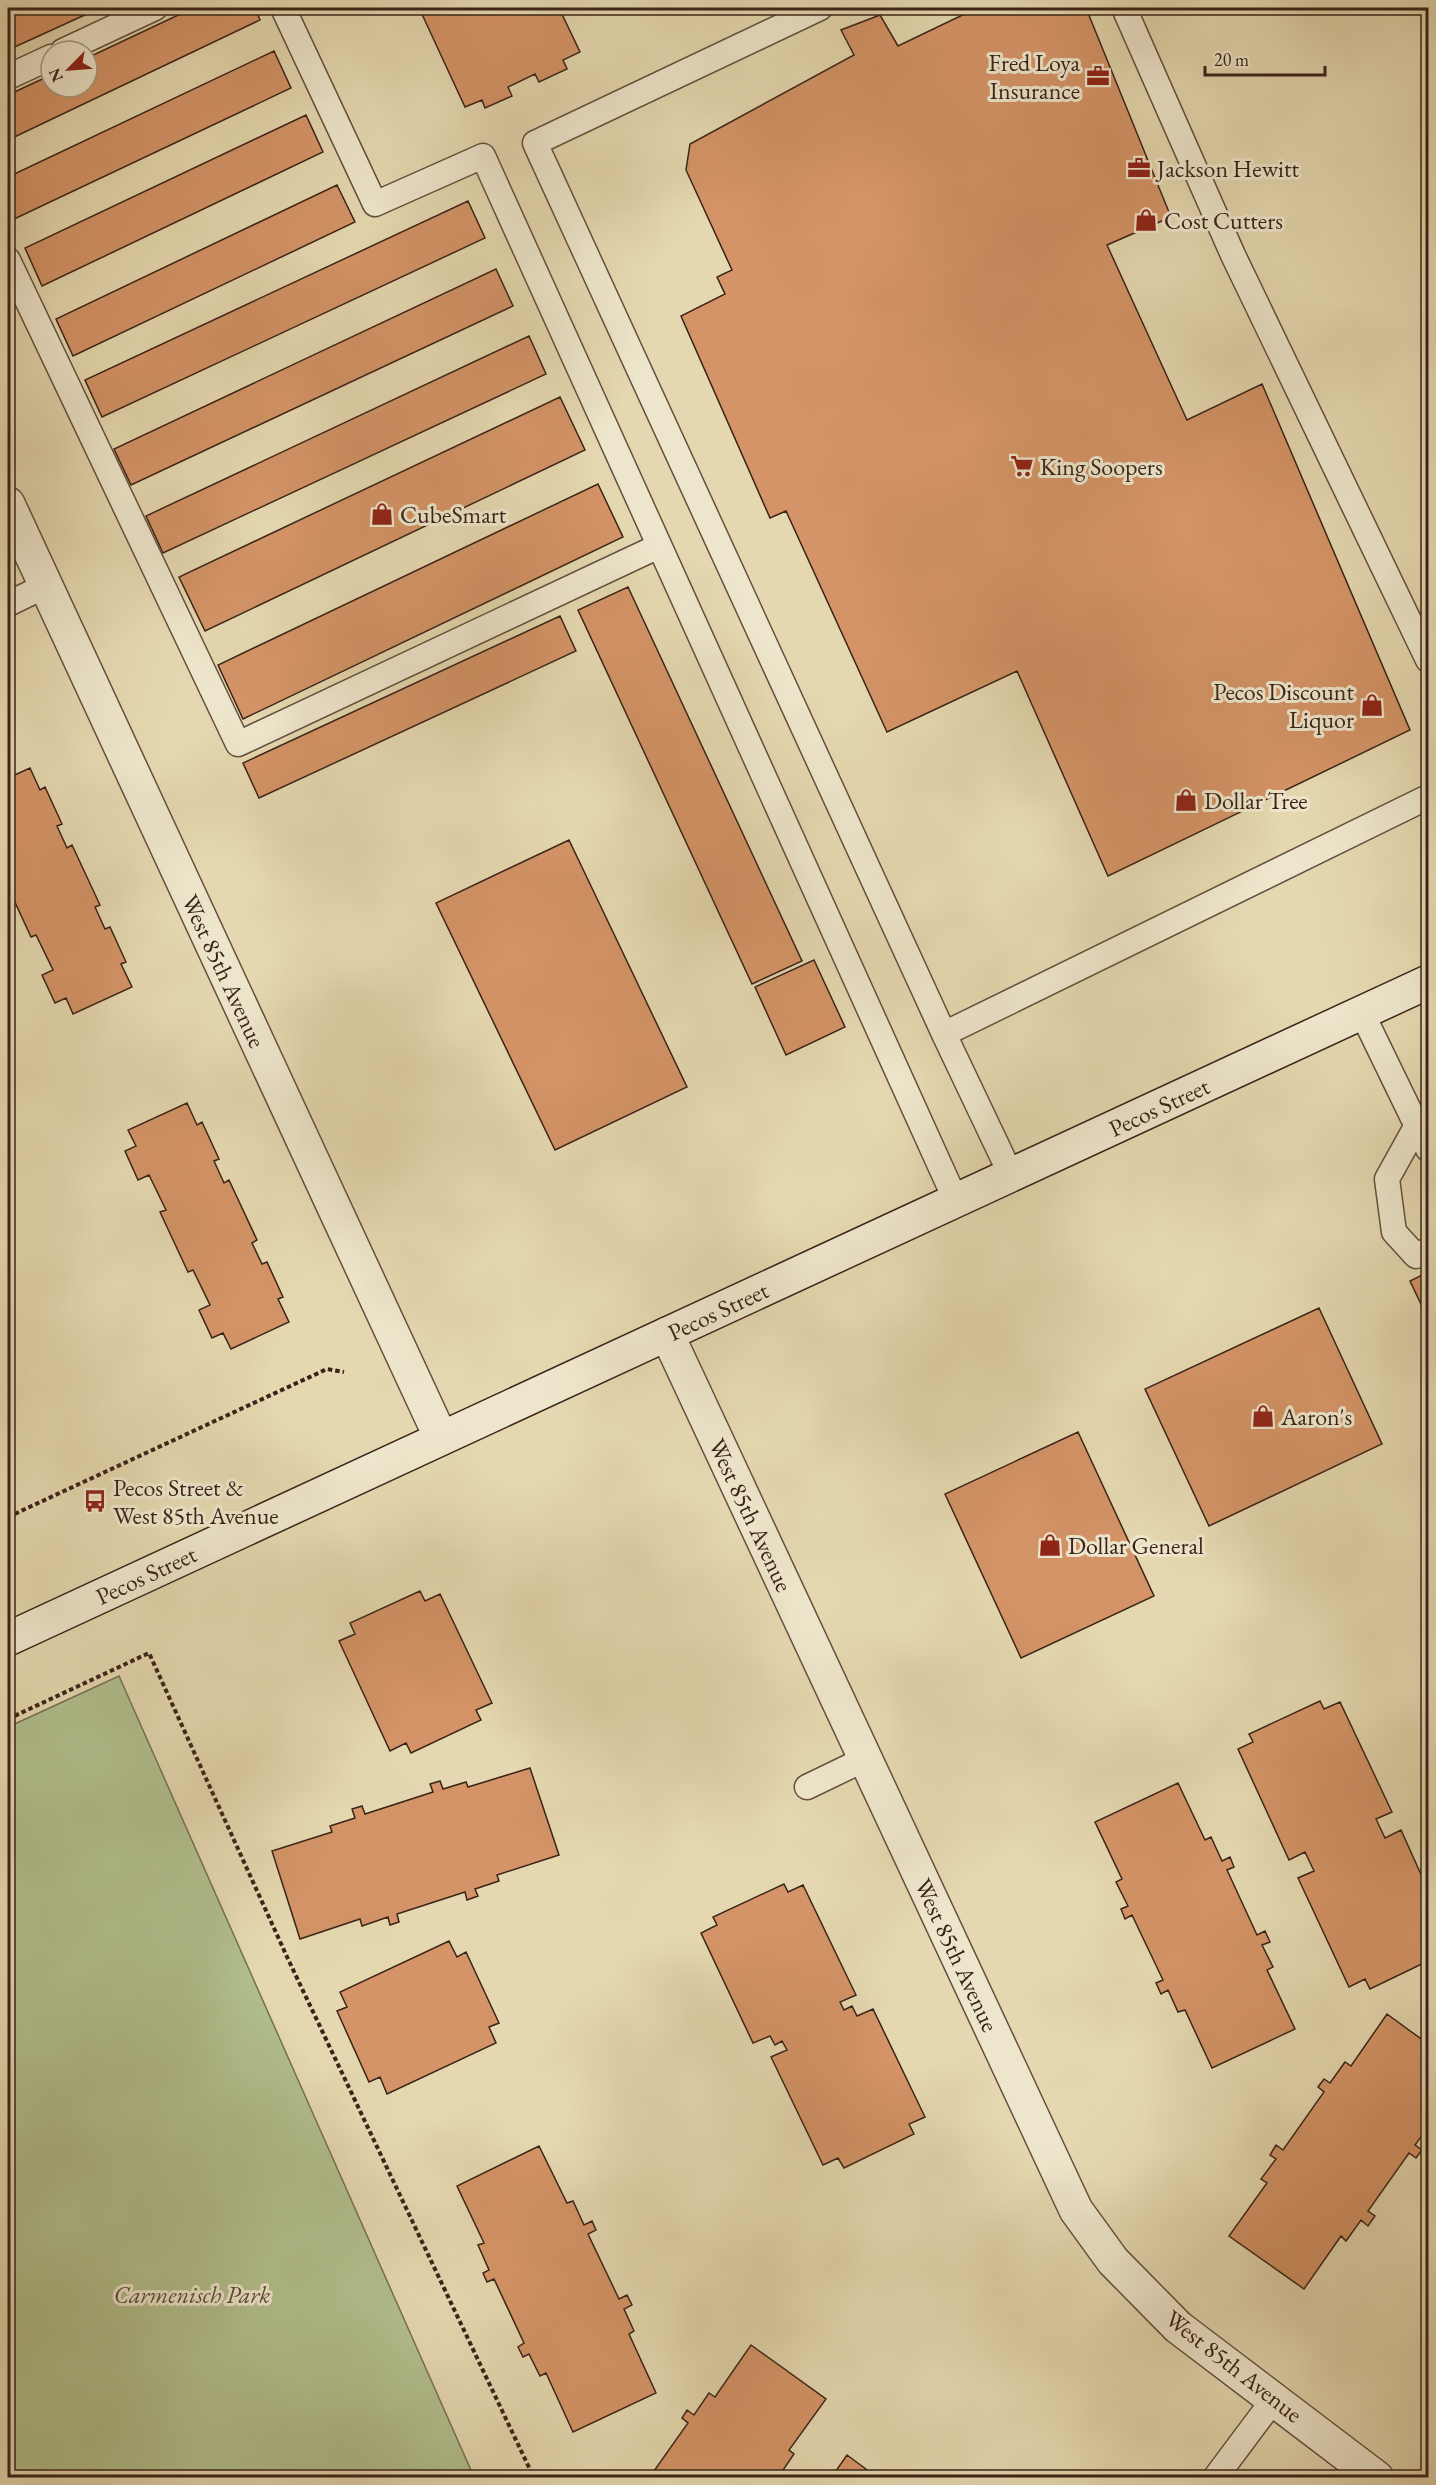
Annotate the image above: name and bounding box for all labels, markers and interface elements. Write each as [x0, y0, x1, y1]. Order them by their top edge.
north arrow [39, 39, 99, 99]
scale bar [1205, 39, 1325, 77]
place label: Fred Loya Insurance [989, 47, 1080, 106]
text: 20 m [1214, 48, 1249, 71]
office icon: Fred Loya Insurance [1085, 63, 1111, 89]
text: N [44, 65, 68, 85]
place label: Jackson Hewitt [1155, 153, 1300, 184]
office icon: Jackson Hewitt [1126, 155, 1152, 181]
place label: Cost Cutters [1164, 205, 1283, 236]
shop icon: Cost Cutters [1133, 207, 1159, 233]
place label: King Soopers [1040, 451, 1163, 482]
supermarket icon: King Soopers [1009, 453, 1035, 479]
place label: CubeSmart [400, 499, 507, 530]
shop icon: CubeSmart [369, 501, 395, 527]
place label: Pecos Discount Liquor [1213, 676, 1354, 735]
shop icon: Pecos Discount Liquor [1359, 692, 1385, 718]
place label: Dollar Tree [1204, 785, 1308, 816]
shop icon: Dollar Tree [1173, 787, 1199, 813]
street label: West 85th Avenue [175, 889, 273, 1053]
street label: Pecos Street [1104, 1070, 1215, 1144]
street label: Pecos Street [663, 1274, 774, 1348]
place label: Aaron's [1280, 1401, 1352, 1432]
shop icon: Aaron's [1250, 1403, 1276, 1429]
street label: West 85th Avenue [702, 1433, 800, 1597]
place label: Pecos Street & West 85th Avenue [113, 1472, 279, 1531]
bus stop icon: Pecos Street & West 85th Avenue [82, 1488, 108, 1514]
place label: Dollar General [1068, 1530, 1204, 1561]
shop icon: Dollar General [1037, 1532, 1063, 1558]
street label: Pecos Street [91, 1538, 202, 1612]
street label: West 85th Avenue [908, 1873, 1006, 2037]
park label: Carmenisch Park [114, 2279, 270, 2310]
street label: West 85th Avenue [1159, 2303, 1309, 2429]

